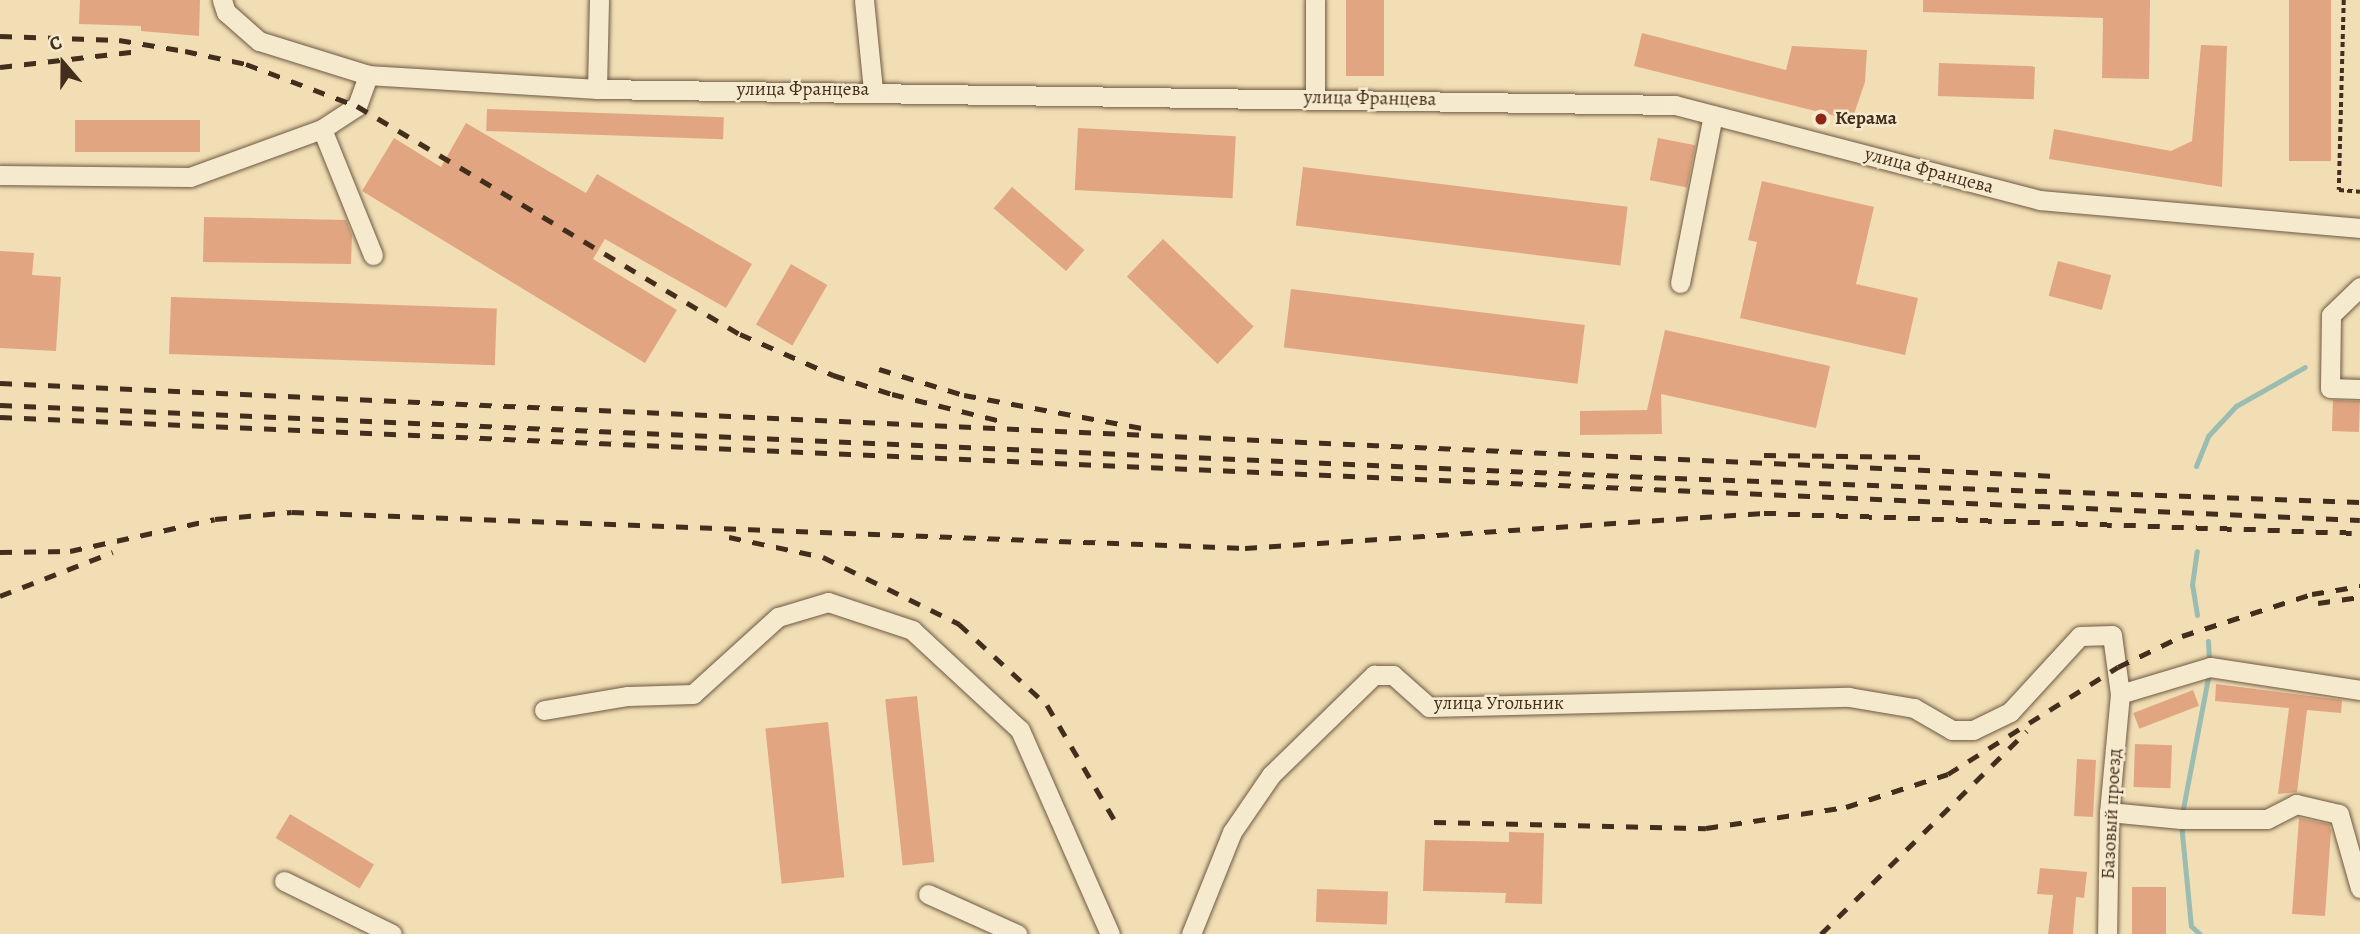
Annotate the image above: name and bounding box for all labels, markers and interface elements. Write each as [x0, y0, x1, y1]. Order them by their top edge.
north arrow [28, 28, 98, 98]
text: С [46, 29, 66, 57]
street label: улица Францева [737, 79, 869, 101]
street label: улица Францева [1304, 86, 1436, 112]
place label: Керама [1835, 108, 1897, 130]
marker: Керама [1813, 111, 1829, 127]
street label: улица Францева [1862, 143, 1996, 199]
street label: улица Угольник [1434, 693, 1564, 715]
street label: Базовый проезд [2097, 748, 2127, 880]

